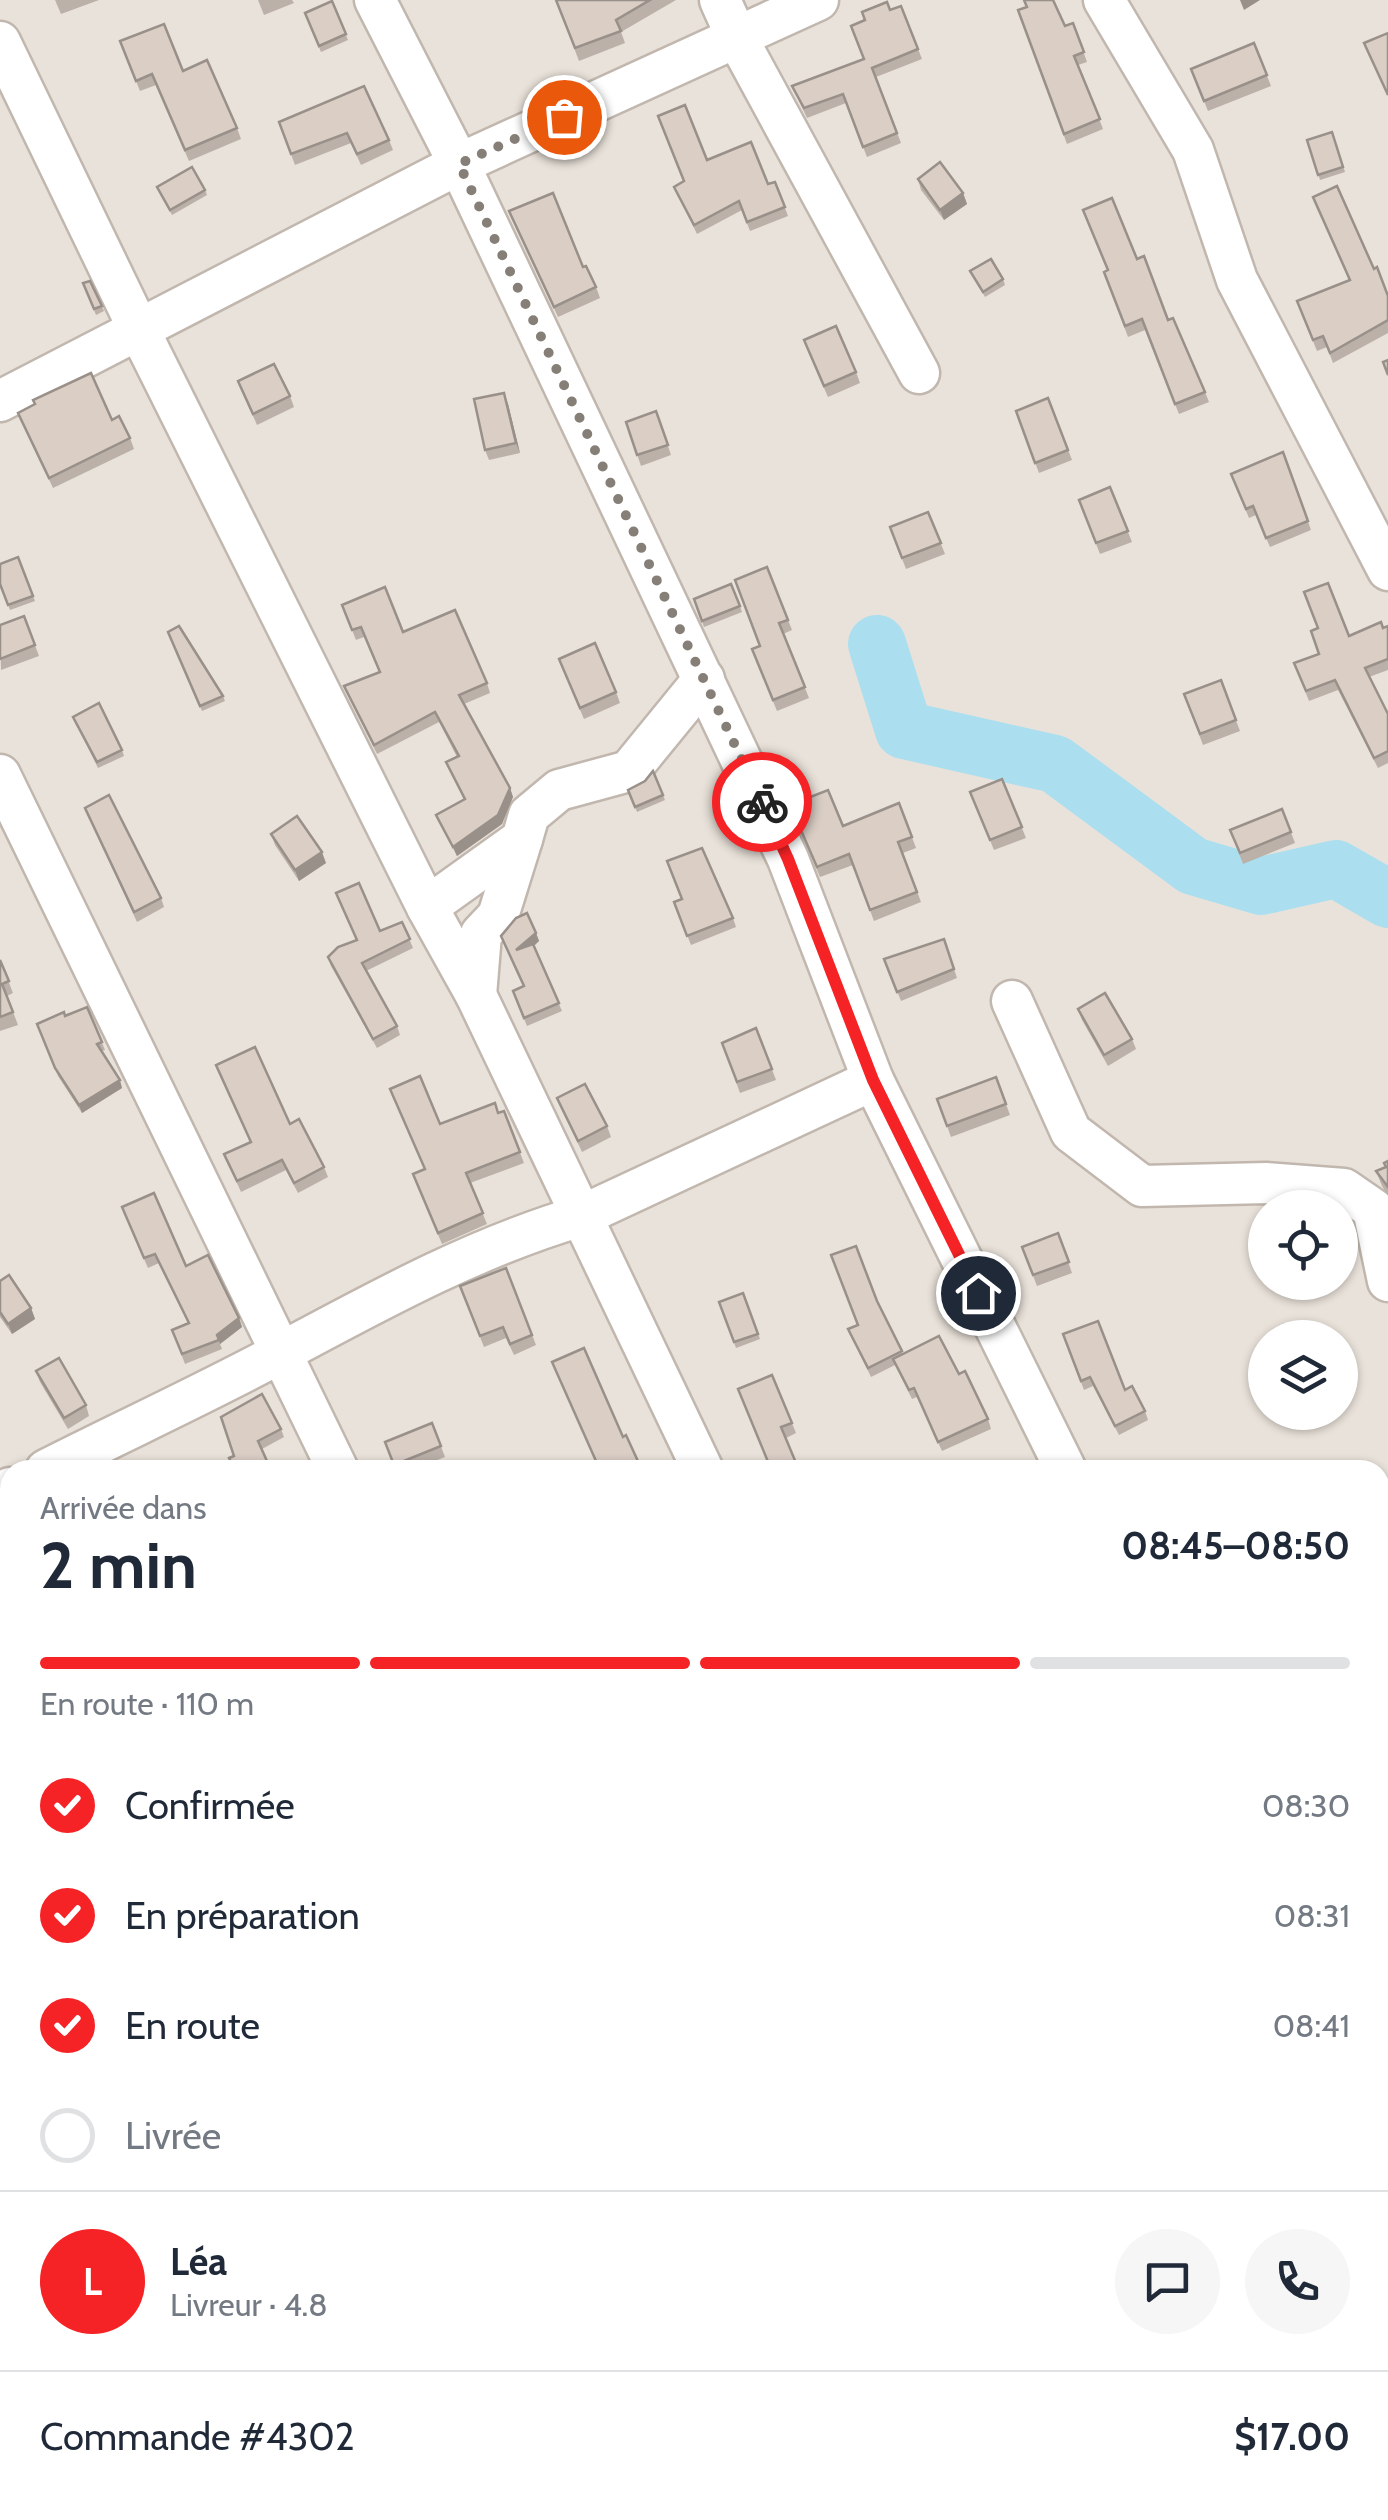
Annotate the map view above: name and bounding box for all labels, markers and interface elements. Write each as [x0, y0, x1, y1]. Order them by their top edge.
pin [522, 75, 607, 160]
icon: bag [537, 90, 592, 145]
courier [712, 752, 812, 852]
icon: bike [735, 775, 790, 830]
map controls [1248, 1190, 1358, 1430]
button: locate [1248, 1190, 1358, 1300]
pin [936, 1251, 1021, 1336]
icon: home [951, 1266, 1006, 1321]
button: layers [1248, 1320, 1358, 1430]
text: Arrivée dans [40, 1488, 206, 1527]
text: 08:45–08:50 [1121, 1522, 1350, 1569]
text: 2 min [40, 1525, 197, 1604]
text: En route · 110 m [40, 1684, 254, 1723]
icon: check [40, 1778, 95, 1833]
text: Confirmée [125, 1782, 295, 1829]
text: 08:30 [1262, 1786, 1350, 1825]
icon: check [40, 1888, 95, 1943]
text: En préparation [125, 1892, 360, 1939]
text: 08:31 [1274, 1896, 1350, 1935]
icon: check [40, 1998, 95, 2053]
text: En route [125, 2002, 260, 2049]
text: 08:41 [1273, 2006, 1350, 2045]
text: Livrée [125, 2112, 221, 2159]
button: chat [1115, 2229, 1220, 2334]
button: phone [1245, 2229, 1350, 2334]
text: Léa [170, 2238, 227, 2285]
text: L [83, 2258, 102, 2305]
text: Livreur · 4.8 [170, 2285, 328, 2324]
text: Commande #4302 [40, 2413, 355, 2460]
text: $17.00 [1234, 2413, 1350, 2460]

